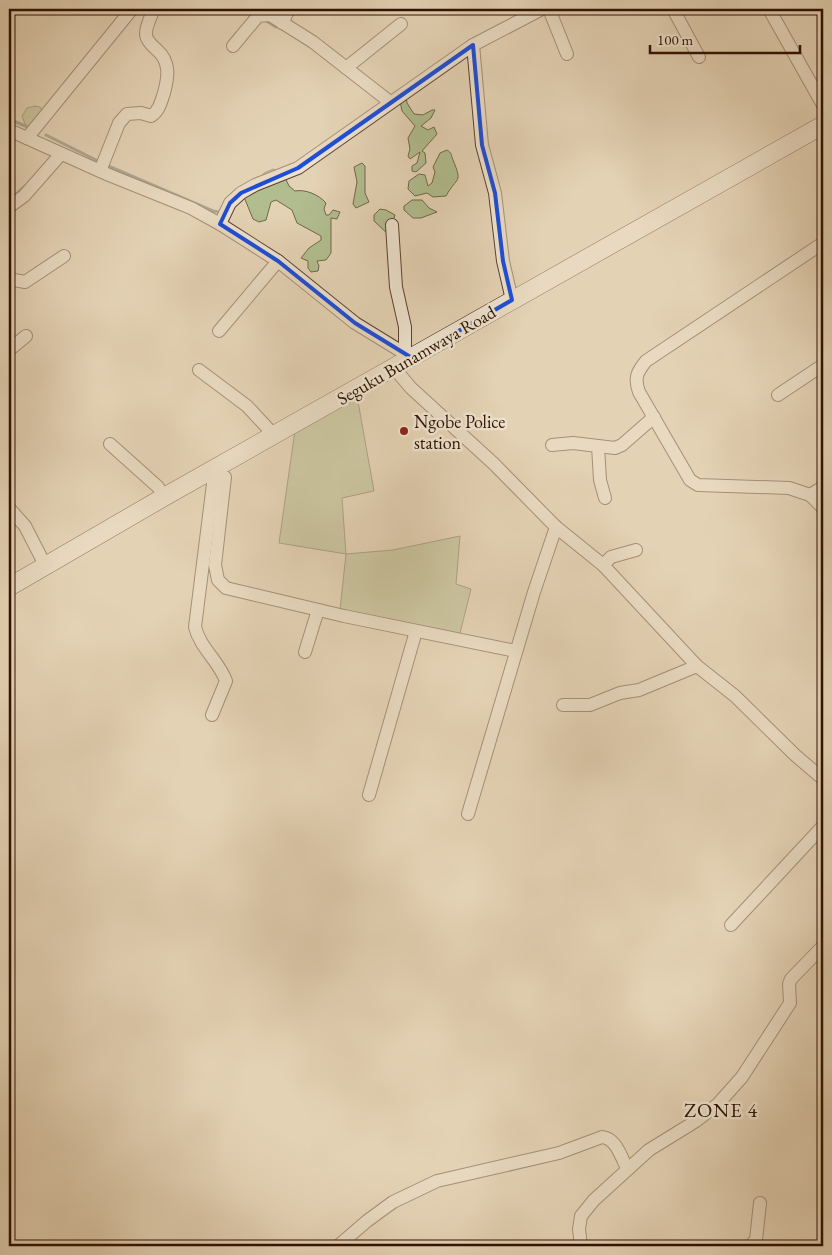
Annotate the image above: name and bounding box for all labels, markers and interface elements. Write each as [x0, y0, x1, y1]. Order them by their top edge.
scale bar [650, 22, 800, 54]
text: 100 m [657, 30, 694, 49]
street label: Seguku Bunamwaya Road [332, 300, 500, 410]
place label: Ngobe Police station [414, 410, 505, 454]
marker: Ngobe Police station [398, 425, 410, 437]
district label: ZONE 4 [684, 1097, 758, 1123]

